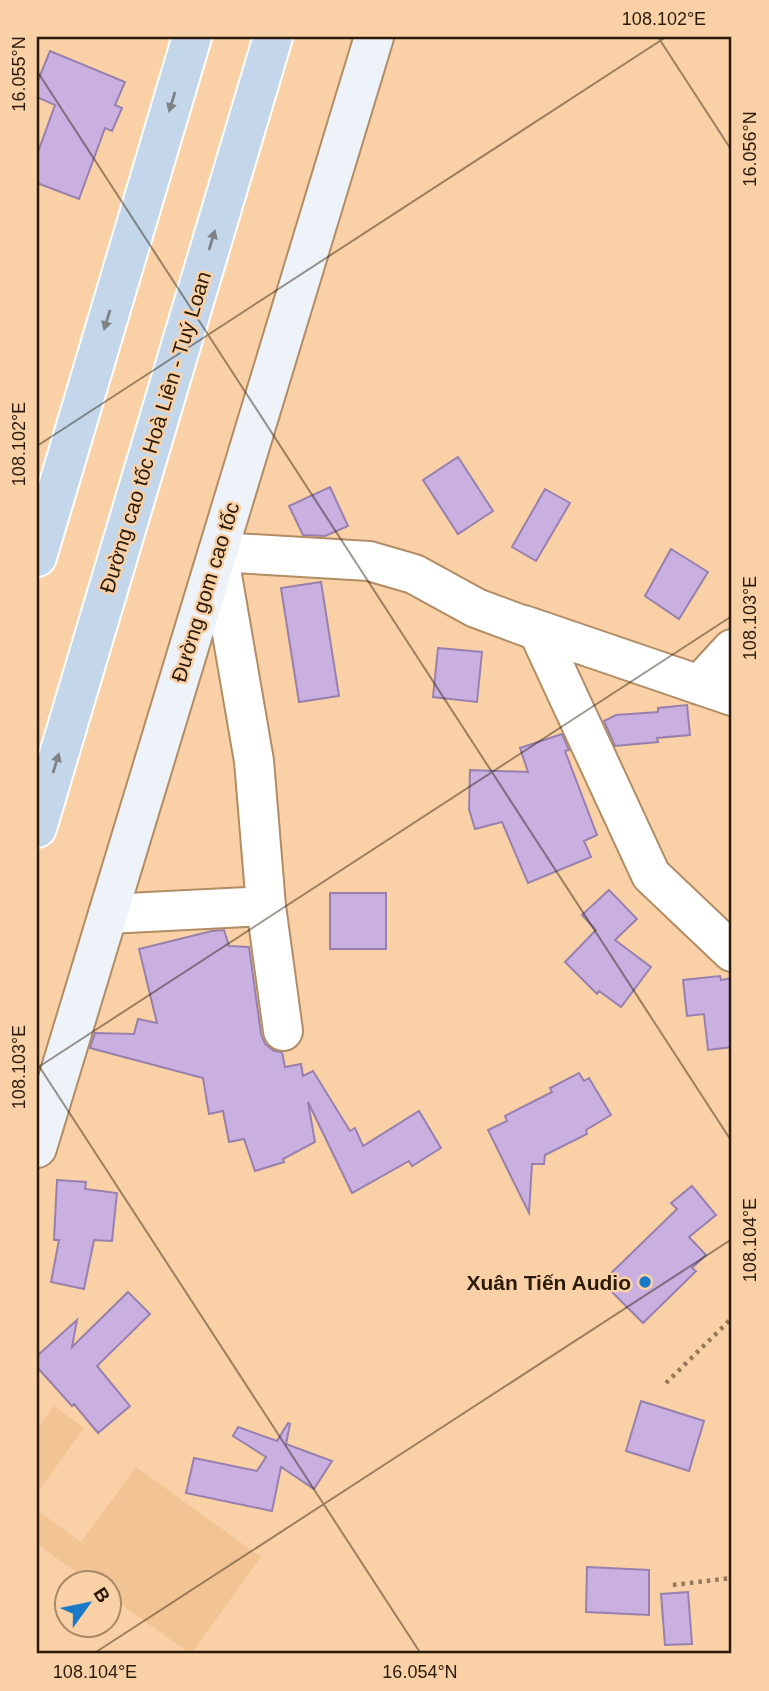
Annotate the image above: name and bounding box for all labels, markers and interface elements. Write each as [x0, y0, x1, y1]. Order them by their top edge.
text: 108.102°E [622, 9, 706, 29]
text: 16.055°N [9, 36, 29, 112]
one-way arrow [167, 92, 177, 113]
text: 16.056°N [740, 111, 760, 187]
one-way arrow [208, 229, 218, 250]
street label: Đường cao tốc Hoà Liên - Tuý Loan [95, 269, 215, 595]
one-way arrow [102, 310, 112, 331]
text: 108.102°E [9, 402, 29, 486]
street label: Đường gom cao tốc [167, 499, 243, 685]
text: 108.103°E [740, 576, 760, 660]
one-way arrow [52, 752, 62, 773]
text: 108.103°E [9, 1025, 29, 1109]
text: 108.104°E [740, 1198, 760, 1282]
place label: Xuân Tiến Audio [466, 1271, 631, 1294]
marker: Xuân Tiến Audio [637, 1274, 653, 1290]
north arrow [52, 1568, 122, 1638]
text: B [89, 1584, 114, 1606]
text: 108.104°E [53, 1662, 137, 1682]
text: 16.054°N [382, 1662, 458, 1682]

